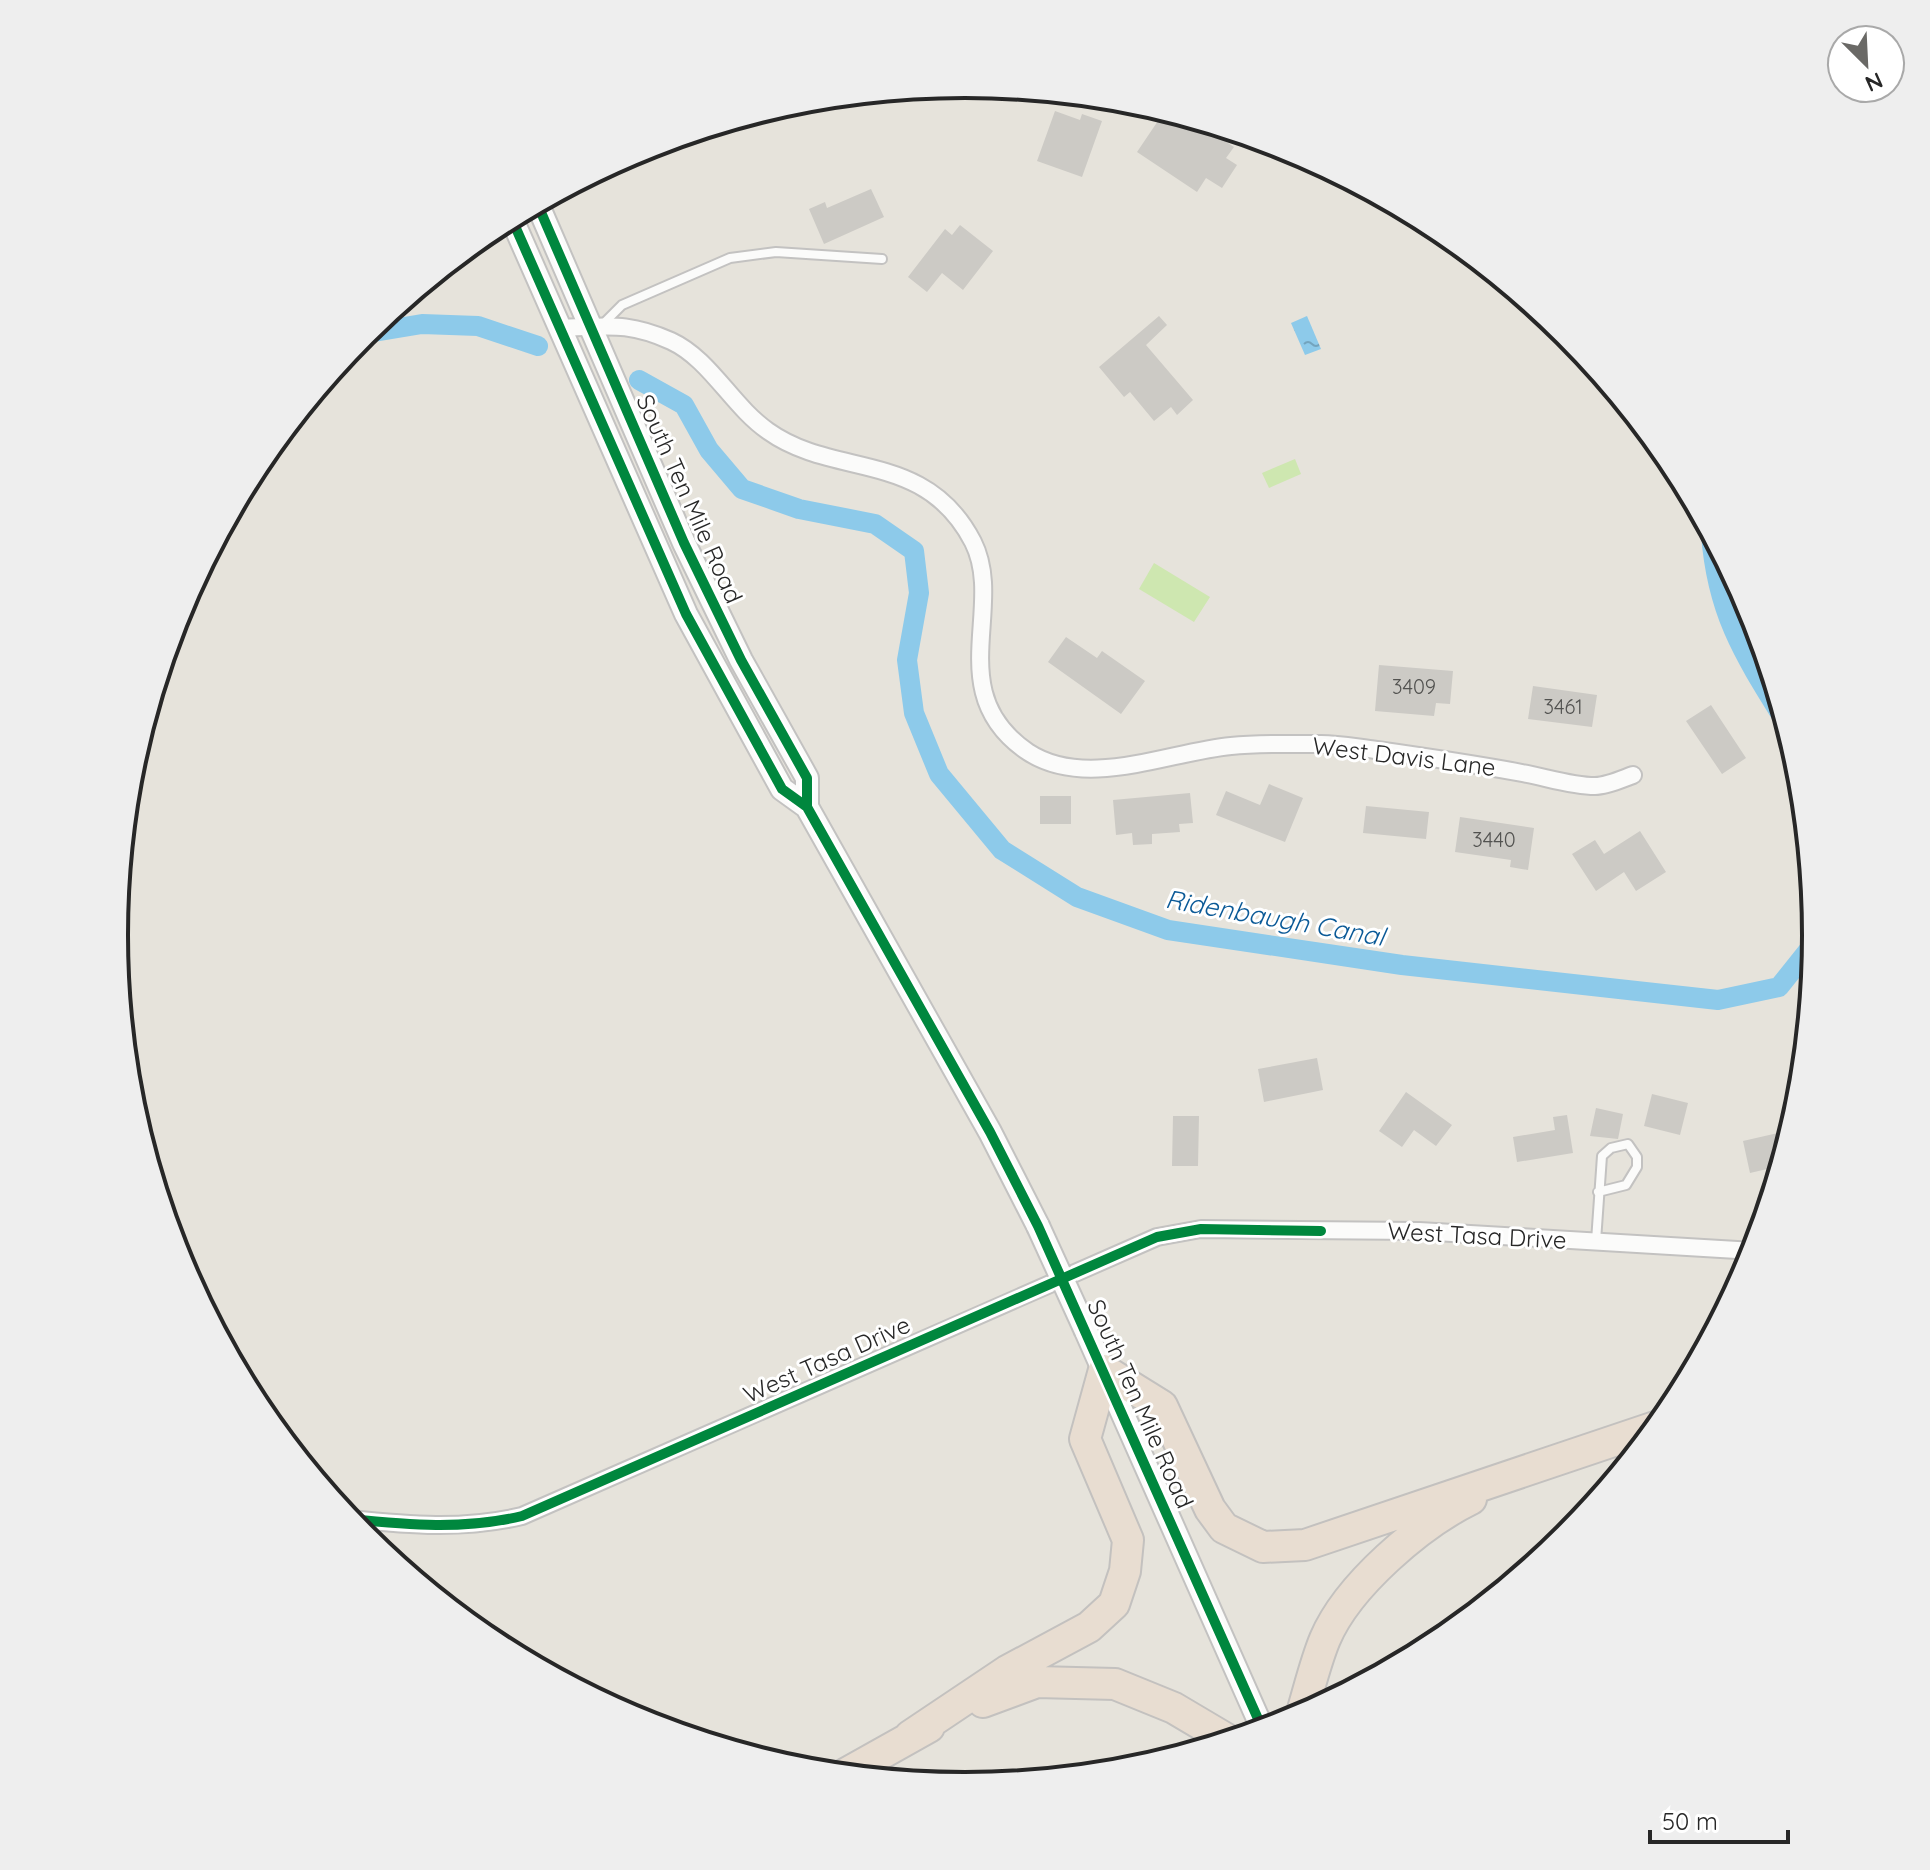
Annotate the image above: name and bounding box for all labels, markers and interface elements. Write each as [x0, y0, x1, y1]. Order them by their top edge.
north arrow [1826, 24, 1906, 104]
text: N [1861, 66, 1887, 98]
street label: South Ten Mile Road [630, 389, 749, 608]
house number: 3409 [1392, 674, 1436, 699]
house number: 3461 [1543, 694, 1583, 719]
street label: West Davis Lane [1311, 730, 1497, 782]
house number: 3440 [1472, 827, 1516, 852]
water label: Ridenbaugh Canal [1163, 882, 1390, 954]
street label: West Tasa Drive [1387, 1215, 1567, 1255]
street label: South Ten Mile Road [1081, 1294, 1200, 1513]
street label: West Tasa Drive [739, 1309, 915, 1409]
scale bar [1650, 1794, 1788, 1844]
text: 50 m [1662, 1806, 1718, 1836]

